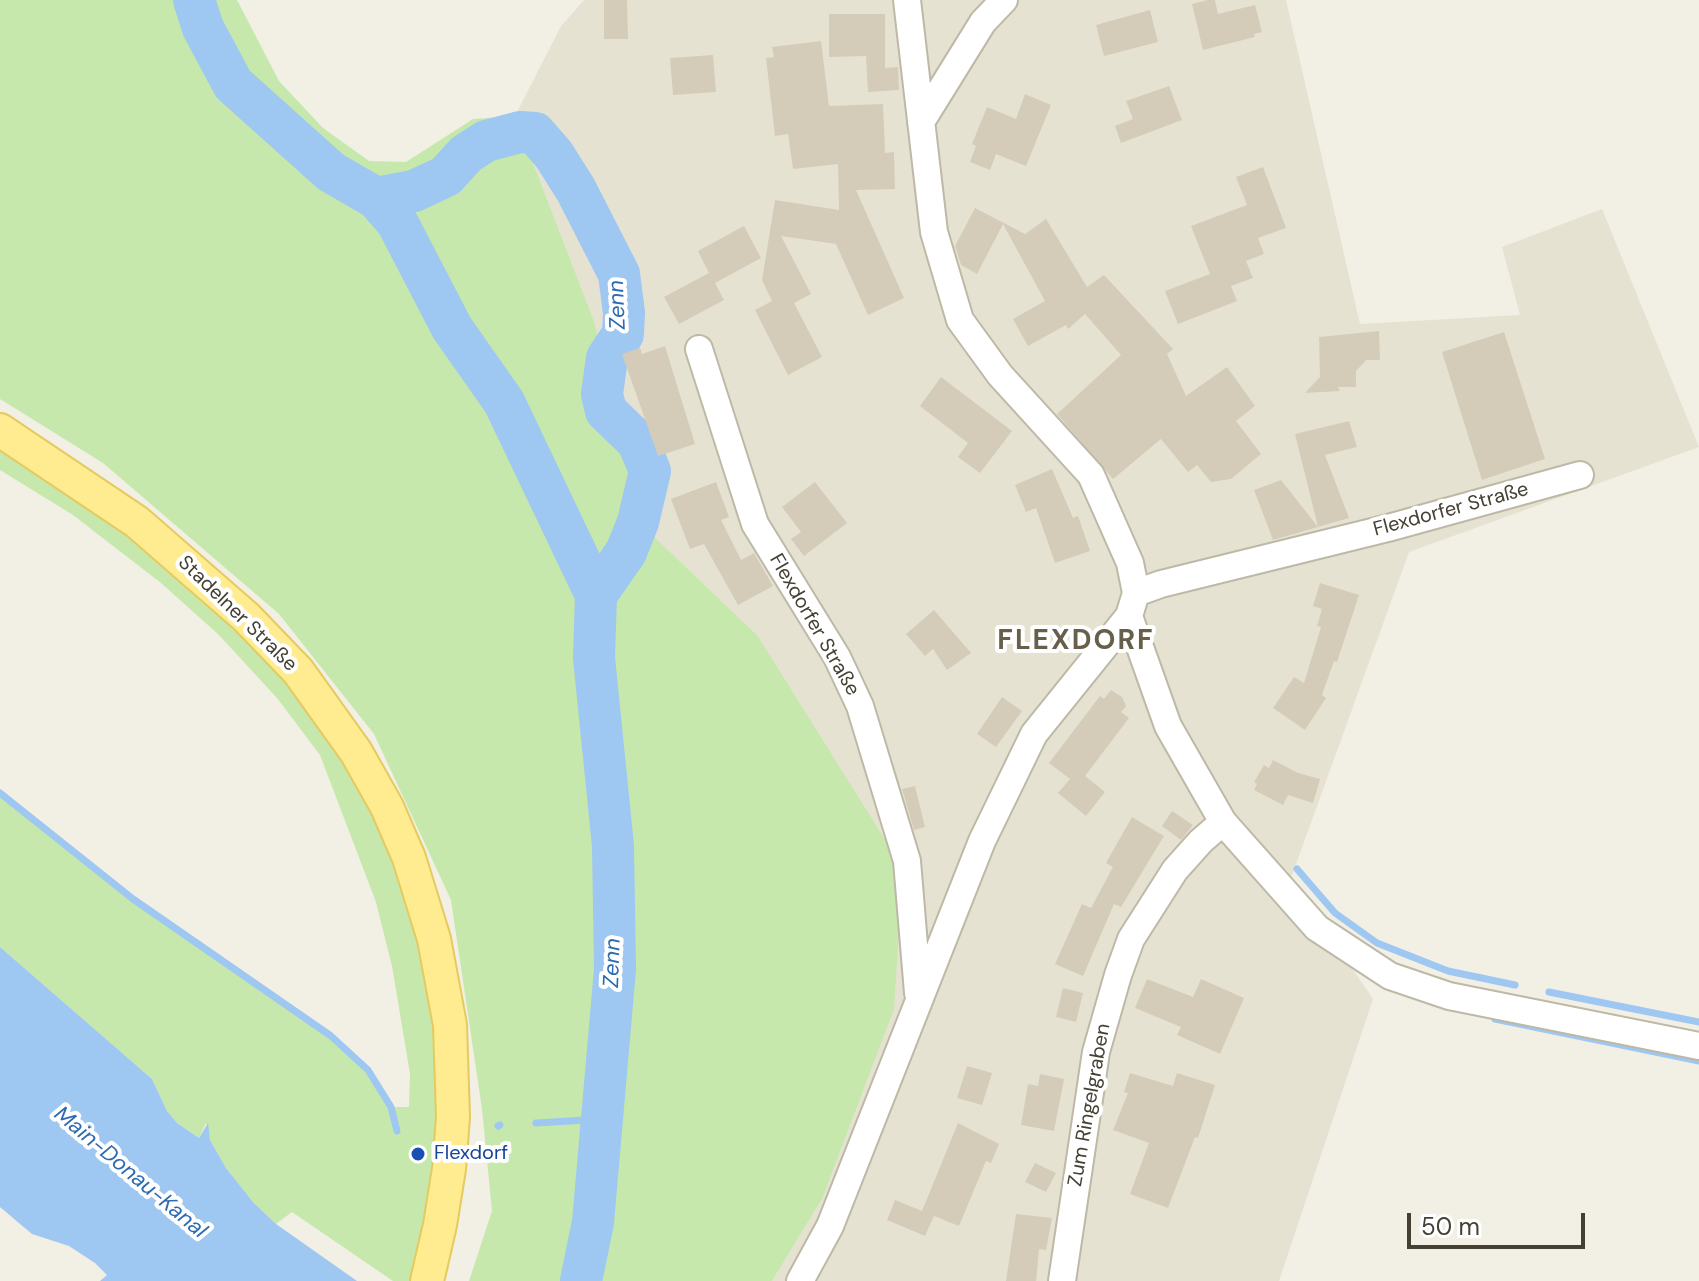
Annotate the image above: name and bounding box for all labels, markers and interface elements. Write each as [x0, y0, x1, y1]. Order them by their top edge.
water label: Zenn [604, 280, 632, 330]
street label: Flexdorfer Straße [1371, 478, 1531, 542]
street label: Flexdorfer Straße [764, 550, 864, 700]
street label: Stadelner Straße [172, 551, 302, 677]
district label: FLEXDORF [997, 625, 1155, 659]
water label: Zenn [599, 938, 627, 988]
street label: Zum Ringelgraben [1064, 1022, 1116, 1188]
water label: Main-Donau-Kanal [48, 1101, 212, 1245]
place label: Flexdorf [434, 1142, 508, 1166]
marker: Flexdorf [409, 1145, 427, 1163]
scale bar [1411, 1197, 1589, 1247]
text: 50 m [1421, 1211, 1480, 1242]

